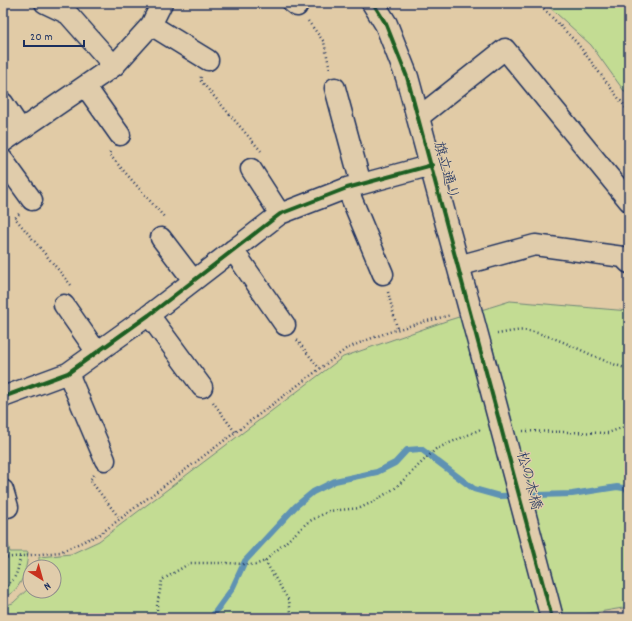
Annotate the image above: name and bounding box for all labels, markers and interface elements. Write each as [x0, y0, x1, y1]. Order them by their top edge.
scale bar [24, 22, 84, 48]
text: 20 m [30, 29, 53, 46]
street label: 旗立通り [427, 139, 463, 203]
street label: 松の木橋 [510, 449, 546, 513]
north arrow [22, 559, 62, 599]
text: N [39, 577, 54, 594]

